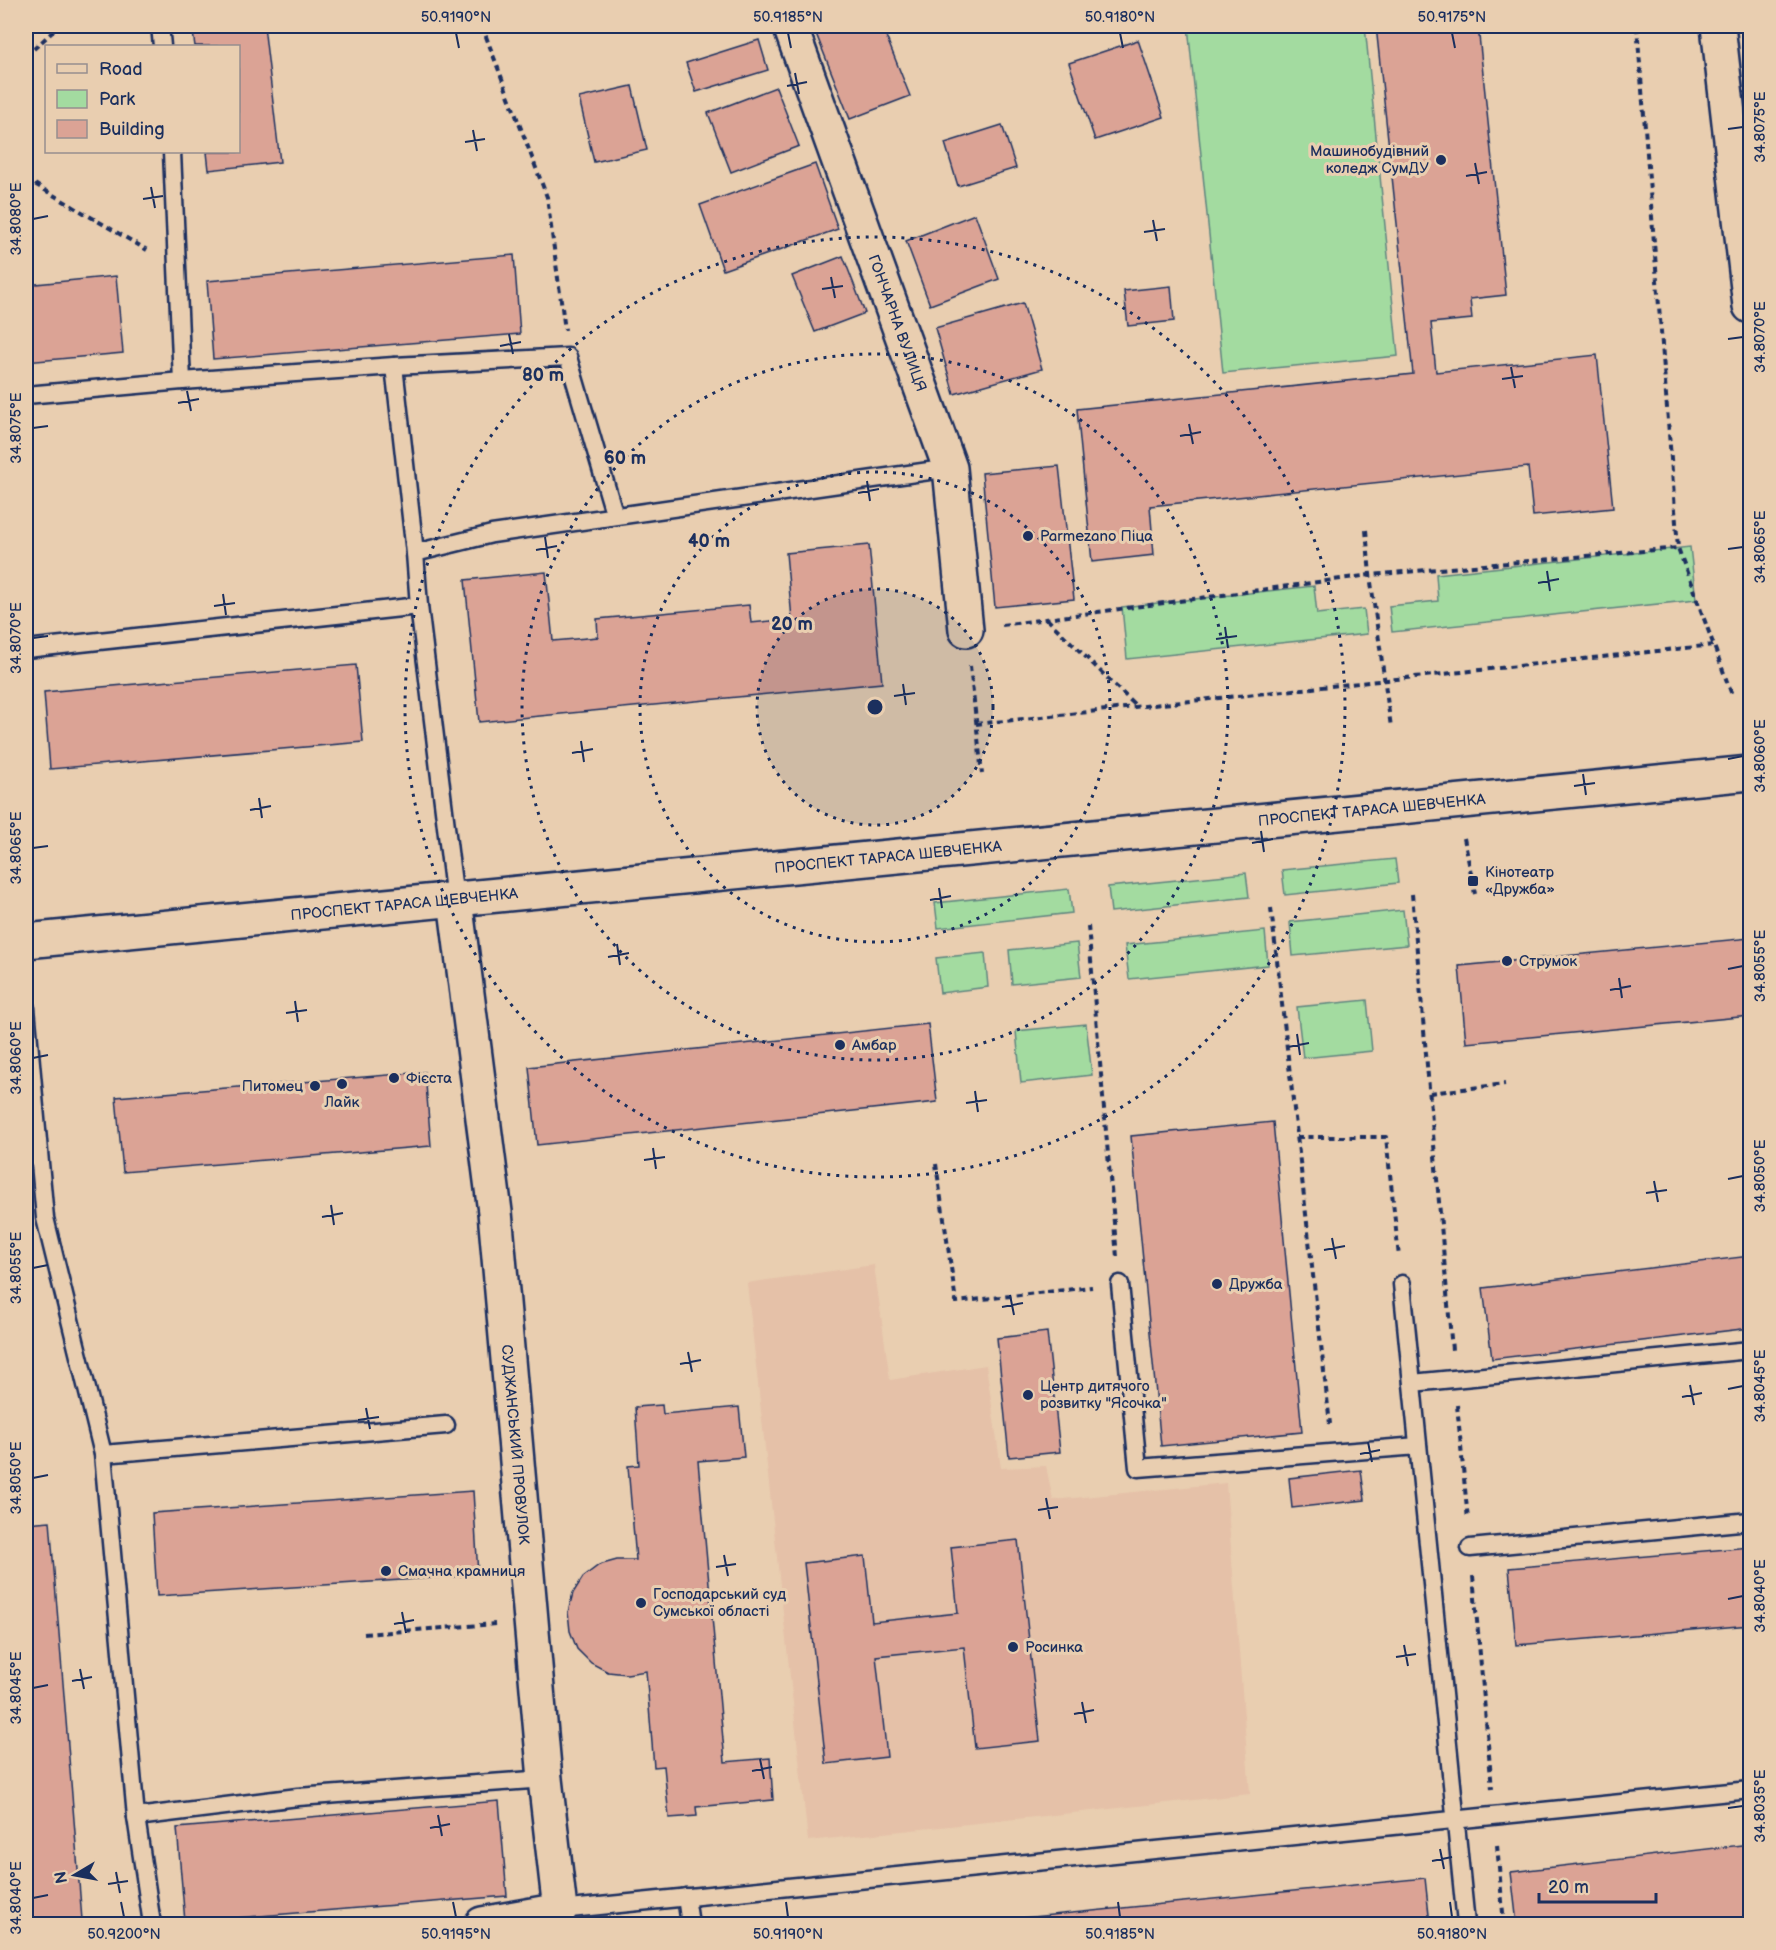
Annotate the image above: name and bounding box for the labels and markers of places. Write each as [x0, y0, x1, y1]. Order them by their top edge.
place label: Машинобудівний коледж СумДУ [1310, 142, 1429, 178]
marker: Машинобудівний коледж СумДУ [1434, 153, 1448, 167]
place label: Parmezano Піца [1040, 527, 1153, 546]
marker: Parmezano Піца [1021, 529, 1035, 543]
centre of rings [865, 697, 885, 717]
place label: Кінотеатр «Дружба» [1485, 863, 1555, 899]
marker: Кінотеатр «Дружба» [1466, 874, 1480, 888]
place label: Струмок [1519, 952, 1577, 971]
marker: Струмок [1500, 954, 1514, 968]
place label: Амбар [851, 1036, 897, 1055]
marker: Амбар [833, 1038, 847, 1052]
place label: Фієста [406, 1069, 452, 1088]
marker: Фієста [387, 1071, 401, 1085]
place label: Питомец [242, 1077, 303, 1096]
marker: Лайк [335, 1077, 349, 1091]
marker: Питомец [308, 1079, 322, 1093]
place label: Лайк [324, 1093, 359, 1112]
place label: Дружба [1229, 1275, 1283, 1294]
marker: Дружба [1210, 1277, 1224, 1291]
place label: Центр дитячого розвитку "Ясочка" [1040, 1377, 1167, 1413]
marker: Центр дитячого розвитку "Ясочка" [1021, 1388, 1035, 1402]
place label: Смачна крамниця [398, 1562, 525, 1581]
marker: Смачна крамниця [379, 1564, 393, 1578]
place label: Господарський суд Сумської області [653, 1585, 786, 1621]
marker: Господарський суд Сумської області [634, 1596, 648, 1610]
place label: Росинка [1025, 1638, 1083, 1657]
marker: Росинка [1006, 1640, 1020, 1654]

